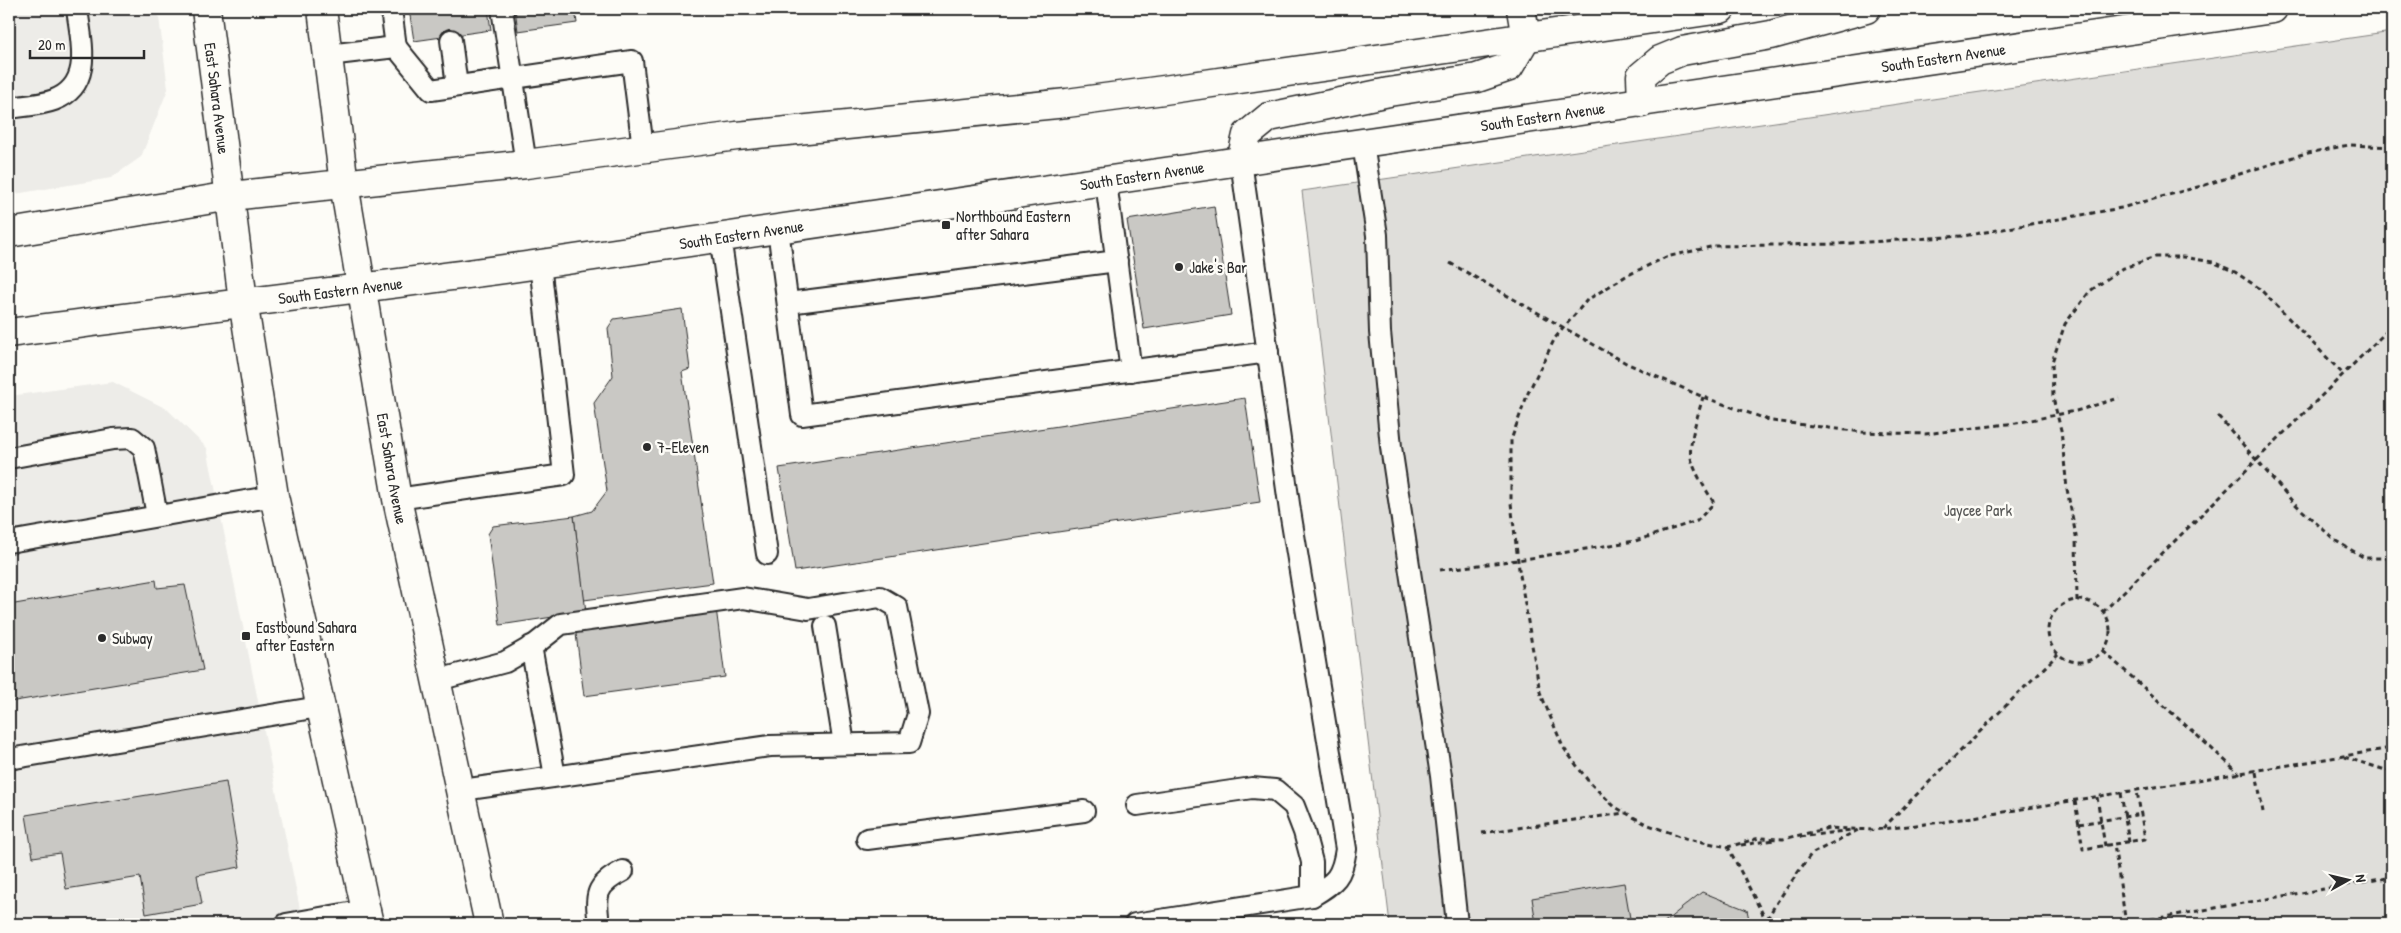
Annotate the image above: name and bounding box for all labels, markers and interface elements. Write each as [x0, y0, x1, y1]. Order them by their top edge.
scale bar [30, 28, 144, 60]
text: 20 m [38, 34, 65, 55]
street label: South Eastern Avenue [1880, 37, 2008, 77]
street label: East Sahara Avenue [199, 41, 235, 156]
street label: South Eastern Avenue [1479, 96, 1607, 136]
street label: South Eastern Avenue [1078, 155, 1206, 195]
place label: Northbound Eastern after Sahara [956, 205, 1071, 245]
street label: South Eastern Avenue [678, 214, 806, 254]
marker: Northbound Eastern after Sahara [940, 219, 952, 231]
place label: Jake's Bar [1189, 256, 1247, 278]
marker: Jake's Bar [1173, 261, 1185, 273]
street label: South Eastern Avenue [277, 272, 404, 309]
street label: East Sahara Avenue [372, 412, 413, 527]
place label: 7-Eleven [657, 436, 709, 458]
marker: 7-Eleven [641, 441, 653, 453]
park label: Jaycee Park [1944, 499, 2013, 521]
place label: Eastbound Sahara after Eastern [256, 616, 357, 656]
place label: Subway [112, 627, 153, 649]
marker: Eastbound Sahara after Eastern [240, 630, 252, 642]
marker: Subway [96, 632, 108, 644]
north arrow [2324, 856, 2374, 906]
text: N [2351, 873, 2371, 884]

